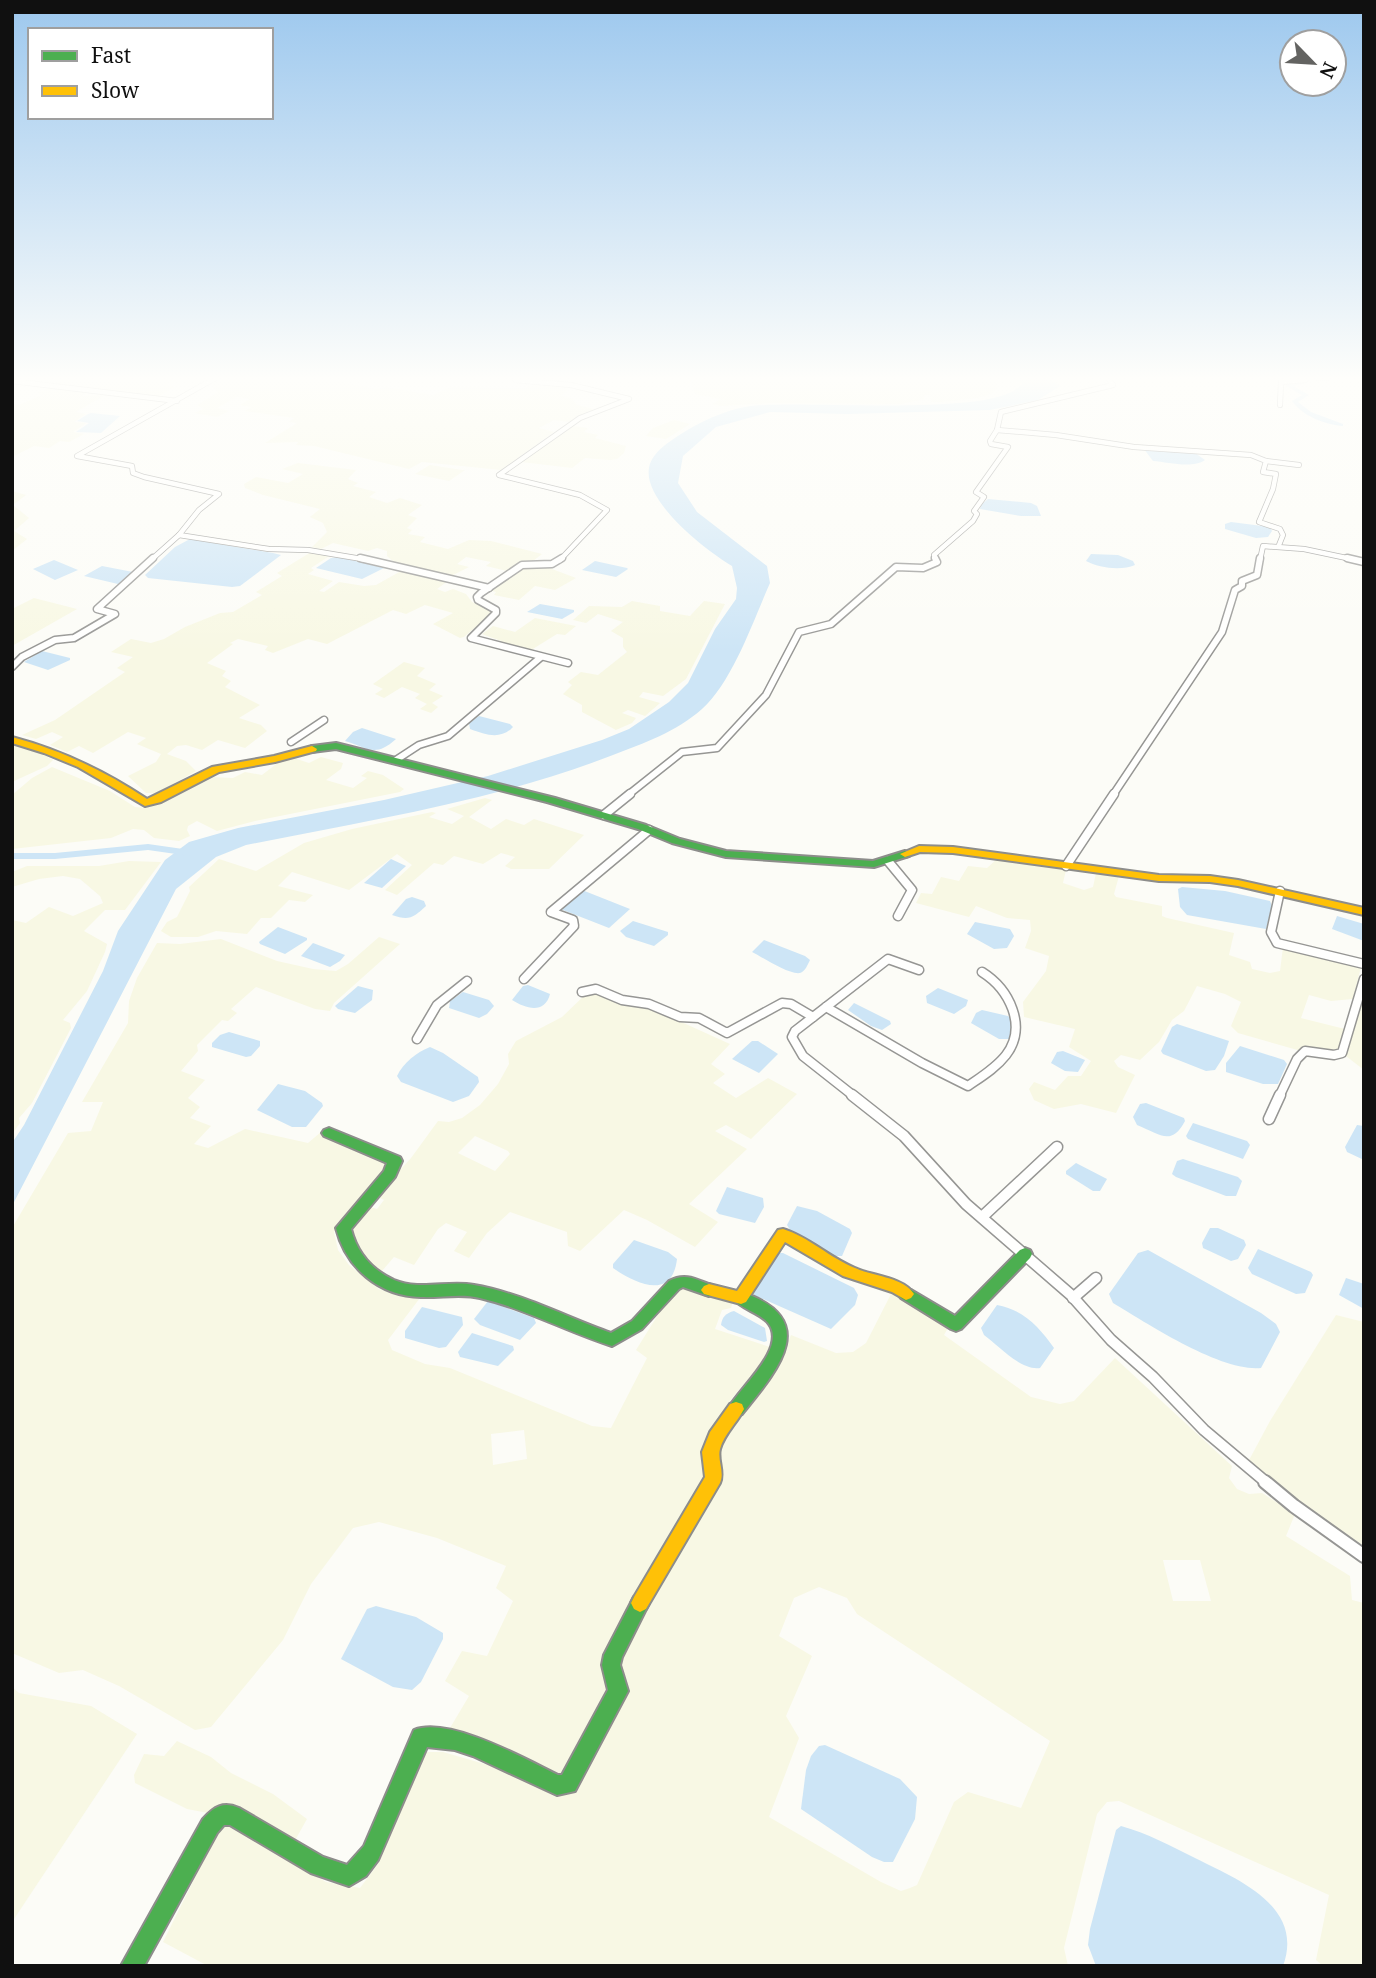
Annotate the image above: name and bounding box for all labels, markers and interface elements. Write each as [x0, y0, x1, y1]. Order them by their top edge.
legend [28, 28, 273, 119]
north arrow [1278, 28, 1348, 98]
text: Fast [91, 41, 131, 69]
text: N [1313, 58, 1343, 82]
text: Slow [91, 76, 140, 104]

